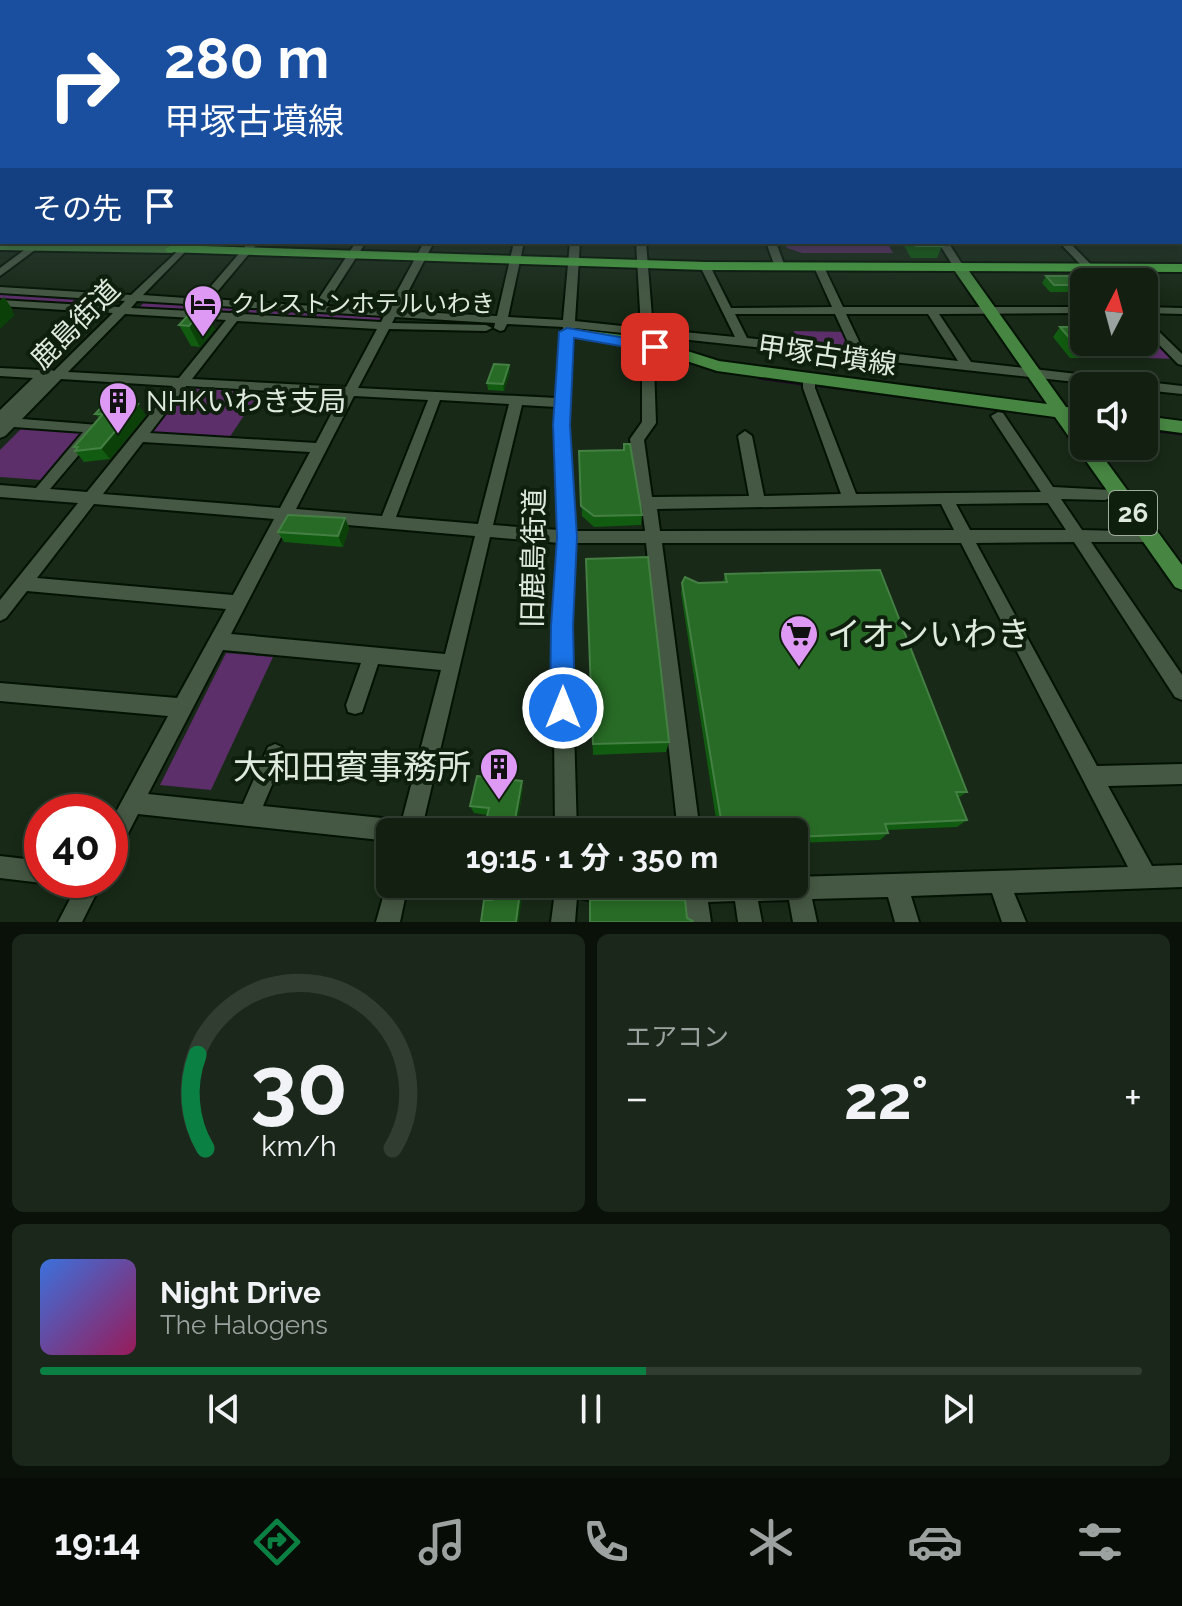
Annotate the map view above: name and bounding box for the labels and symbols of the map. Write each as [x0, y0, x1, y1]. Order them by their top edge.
north arrow [1070, 268, 1158, 356]
street label: 鹿島街道 [24, 273, 127, 376]
hotel icon: クレストンホテルいわき [182, 283, 224, 338]
place label: クレストンホテルいわき [231, 289, 495, 318]
pin [621, 313, 689, 381]
street label: 甲塚古墳線 [755, 329, 899, 382]
building icon: NHKいわき支局 [97, 380, 139, 435]
place label: NHKいわき支局 [146, 385, 346, 418]
street label: 旧鹿島街道 [516, 488, 551, 628]
road number: 26 [1109, 491, 1157, 535]
supermarket icon: イオンいわき [778, 613, 820, 668]
place label: イオンいわき [827, 614, 1031, 654]
position arrow [521, 666, 605, 750]
building icon: 大和田賓事務所 [478, 746, 520, 801]
place label: 大和田賓事務所 [233, 747, 471, 787]
speed limit sign: 40 [24, 794, 128, 898]

